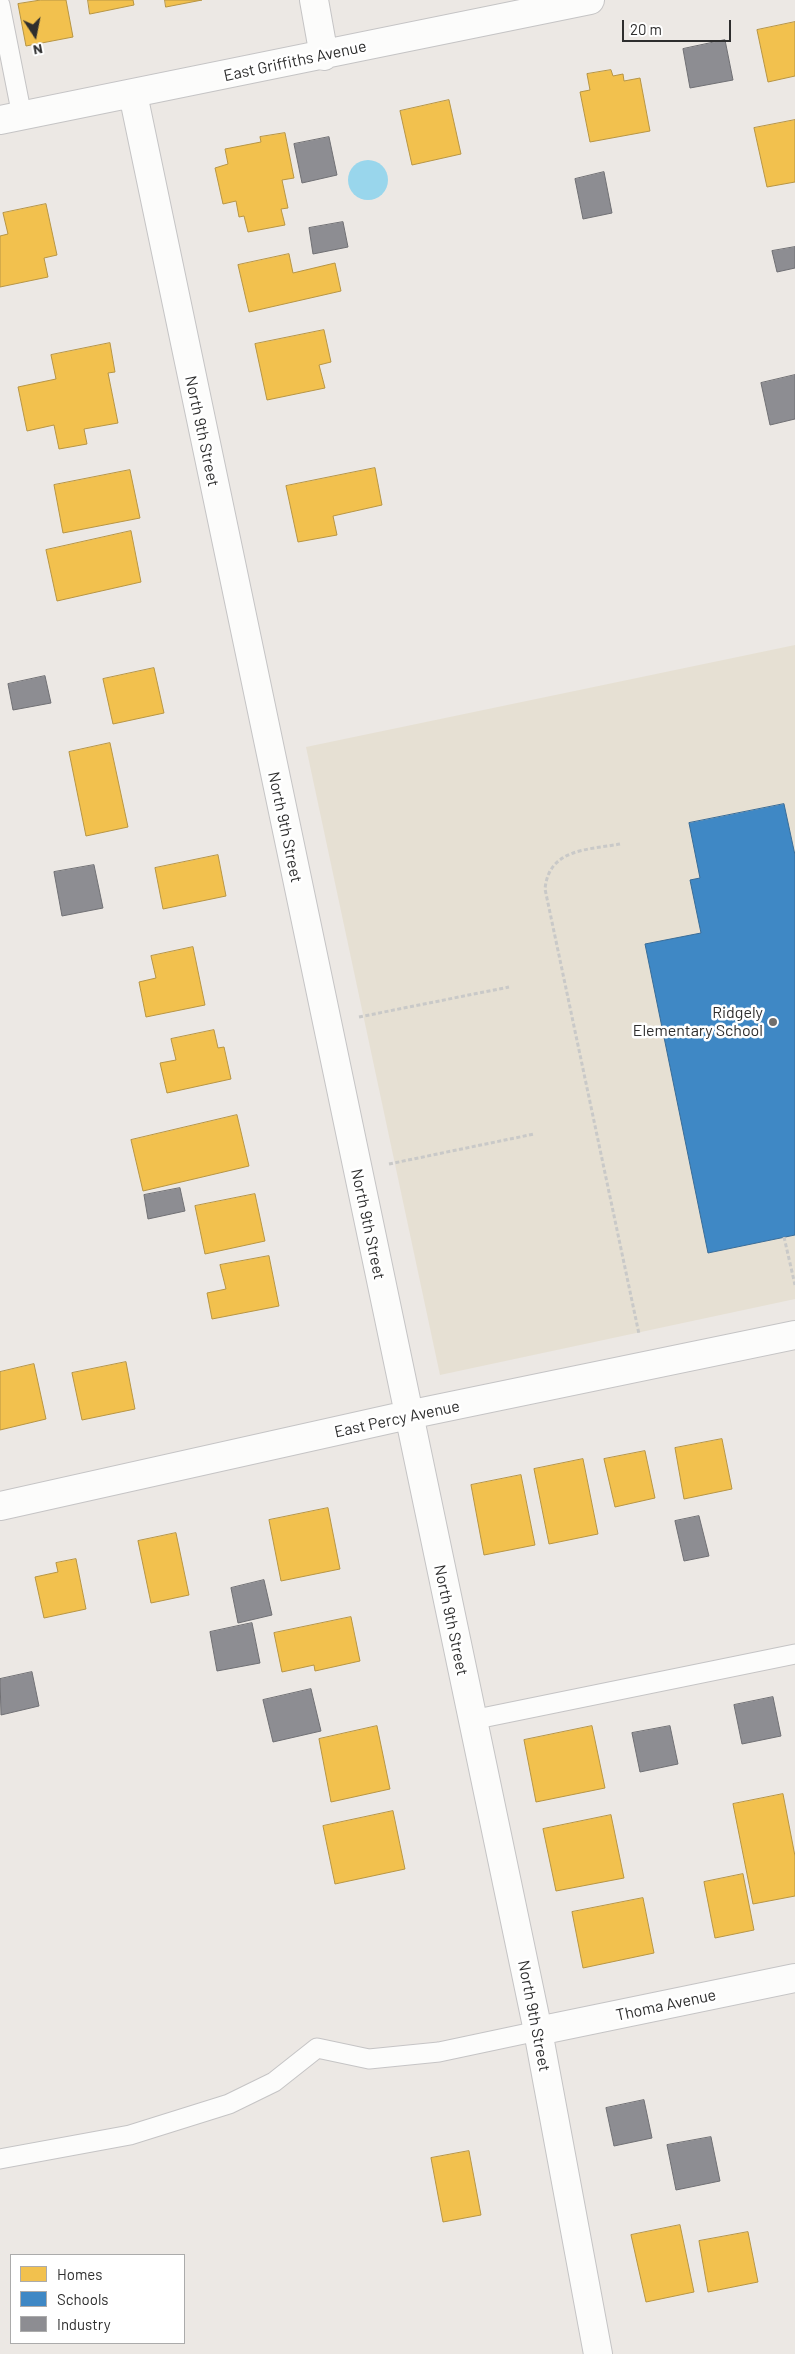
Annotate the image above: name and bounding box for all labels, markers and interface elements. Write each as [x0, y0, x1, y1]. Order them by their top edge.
north arrow [10, 10, 60, 60]
scale bar [625, 10, 734, 42]
text: 20 m [630, 20, 662, 38]
street label: East Griffiths Avenue [222, 36, 368, 86]
text: N [32, 41, 44, 59]
street label: North 9th Street [181, 374, 223, 488]
street label: North 9th Street [264, 770, 306, 884]
place label: Ridgely Elementary School [633, 1003, 763, 1041]
marker: Ridgely Elementary School [767, 1016, 779, 1028]
street label: North 9th Street [347, 1167, 389, 1281]
street label: East Percy Avenue [333, 1396, 461, 1442]
street label: North 9th Street [430, 1563, 472, 1677]
street label: North 9th Street [514, 1959, 554, 2073]
street label: Thoma Avenue [614, 1985, 718, 2025]
legend [10, 2254, 185, 2344]
text: Homes [57, 2265, 102, 2283]
text: Schools [57, 2290, 109, 2308]
text: Industry [57, 2315, 111, 2333]

